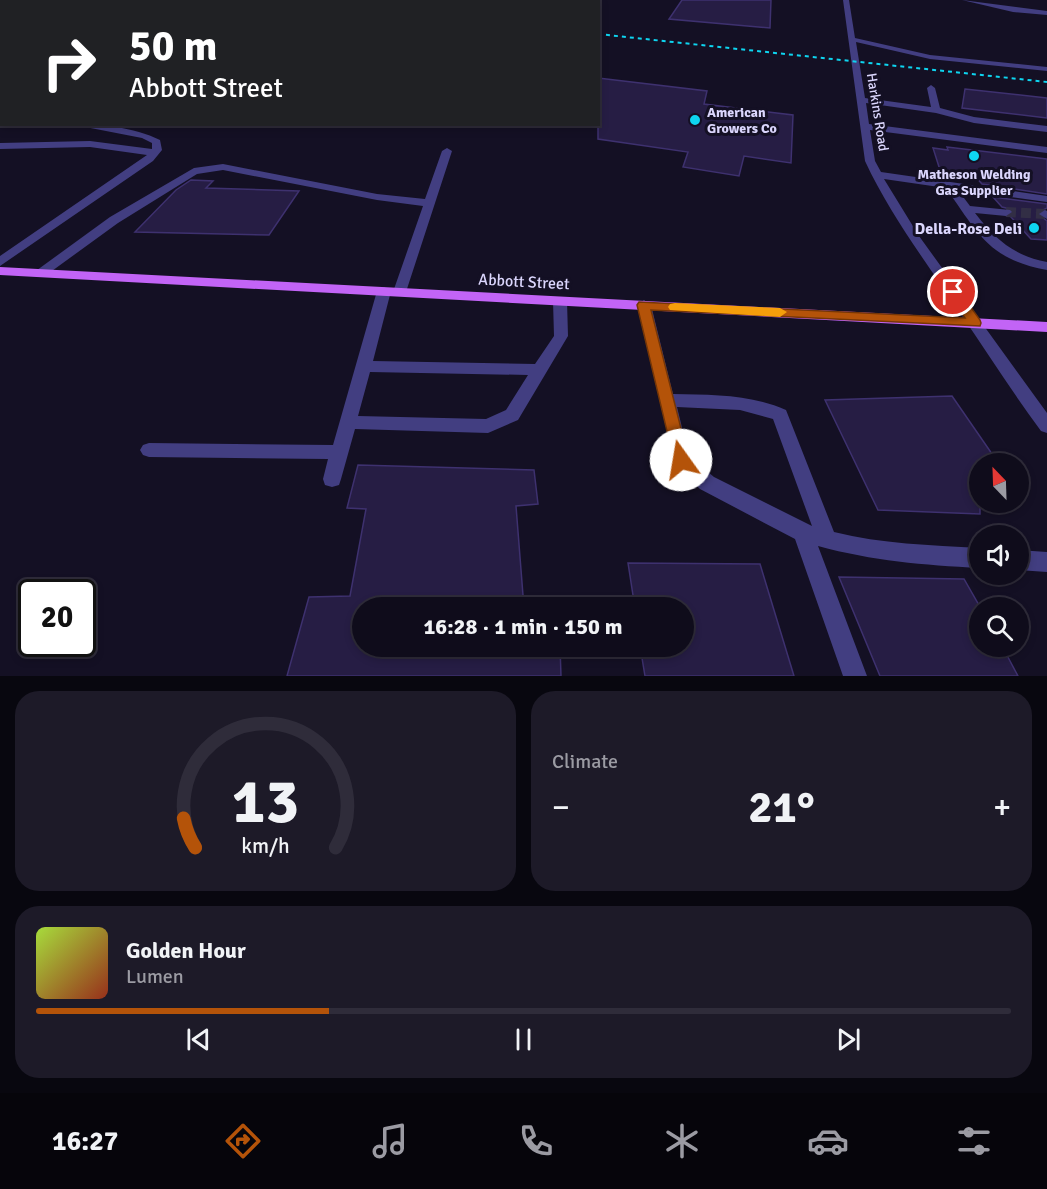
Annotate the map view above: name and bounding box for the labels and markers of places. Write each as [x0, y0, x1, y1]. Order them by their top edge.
place label: American Growers Co [707, 104, 777, 137]
marker: American Growers Co [688, 113, 702, 127]
marker: Matheson Welding Gas Supplier [967, 149, 981, 163]
place label: Matheson Welding Gas Supplier [917, 166, 1031, 199]
place label: Della-Rose Deli [915, 219, 1022, 239]
marker: Della-Rose Deli [1027, 221, 1041, 235]
pin [927, 266, 978, 317]

